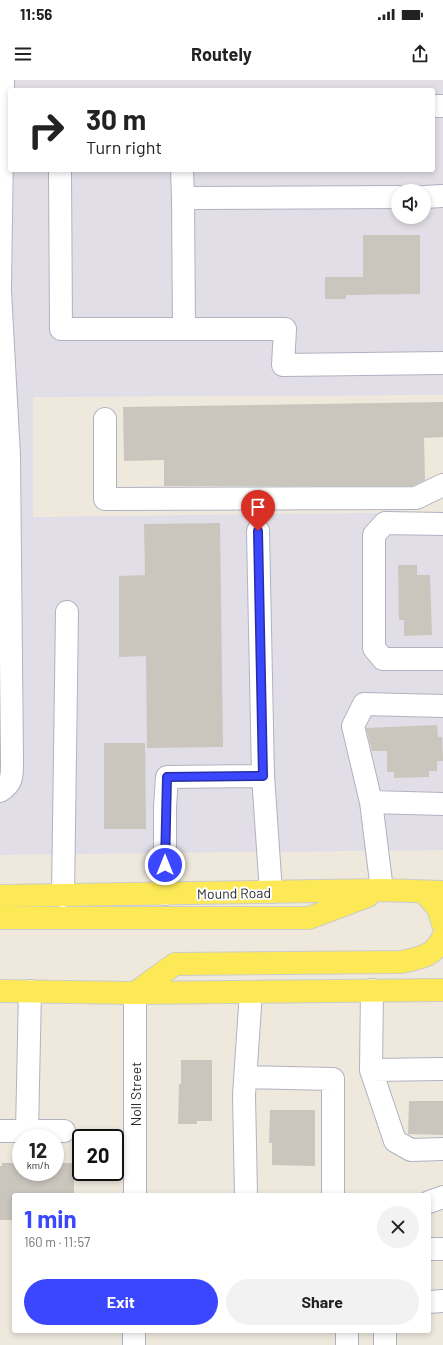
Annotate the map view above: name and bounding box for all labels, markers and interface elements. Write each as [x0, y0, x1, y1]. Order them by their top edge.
text: 11:56 [20, 5, 52, 23]
icon: menu [12, 43, 34, 65]
text: Routely [191, 43, 252, 65]
icon: share [409, 43, 431, 65]
text: 30 m [86, 102, 146, 136]
icon: right [20, 104, 72, 156]
text: Turn right [86, 136, 162, 158]
map controls [391, 184, 431, 224]
button: sound [391, 184, 431, 224]
pin [241, 490, 275, 531]
icon: arrive [247, 496, 269, 518]
position arrow [144, 844, 186, 886]
street label: Mound Road [197, 884, 271, 902]
street label: Noll Street [127, 1062, 144, 1126]
speed limit sign: 20 [72, 1129, 124, 1181]
text: 12 [29, 1138, 47, 1162]
text: km/h [27, 1159, 49, 1171]
text: 1 min [24, 1204, 77, 1233]
button: close [377, 1206, 419, 1248]
text: 160 m · 11:57 [24, 1234, 90, 1250]
button: Exit [24, 1279, 218, 1325]
button: Share [226, 1279, 419, 1325]

